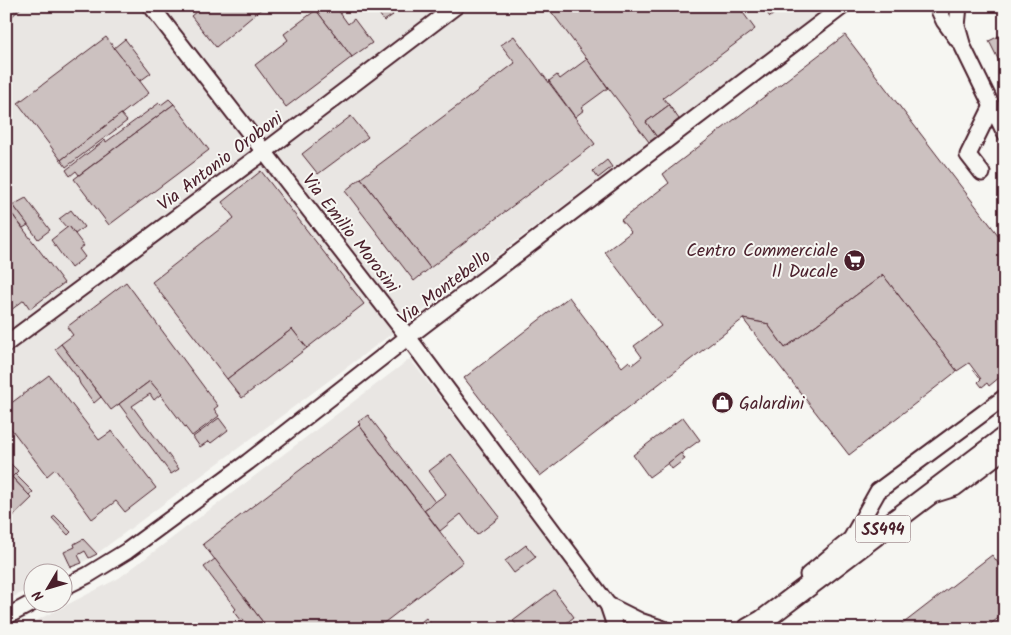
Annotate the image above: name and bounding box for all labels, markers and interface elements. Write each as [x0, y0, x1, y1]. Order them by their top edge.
street label: Via Antonio Oroboni [152, 105, 291, 219]
street label: Via Emilio Morosini [294, 168, 406, 301]
place label: Centro Commerciale Il Ducale [686, 237, 838, 287]
street label: Via Montebello [392, 243, 498, 333]
supermarket icon: Centro Commerciale Il Ducale [842, 248, 866, 272]
place label: Galardini [739, 390, 805, 419]
shop icon: Galardini [711, 391, 735, 415]
road number: SS494 [856, 516, 910, 542]
north arrow [22, 562, 72, 612]
text: N [27, 585, 50, 606]

